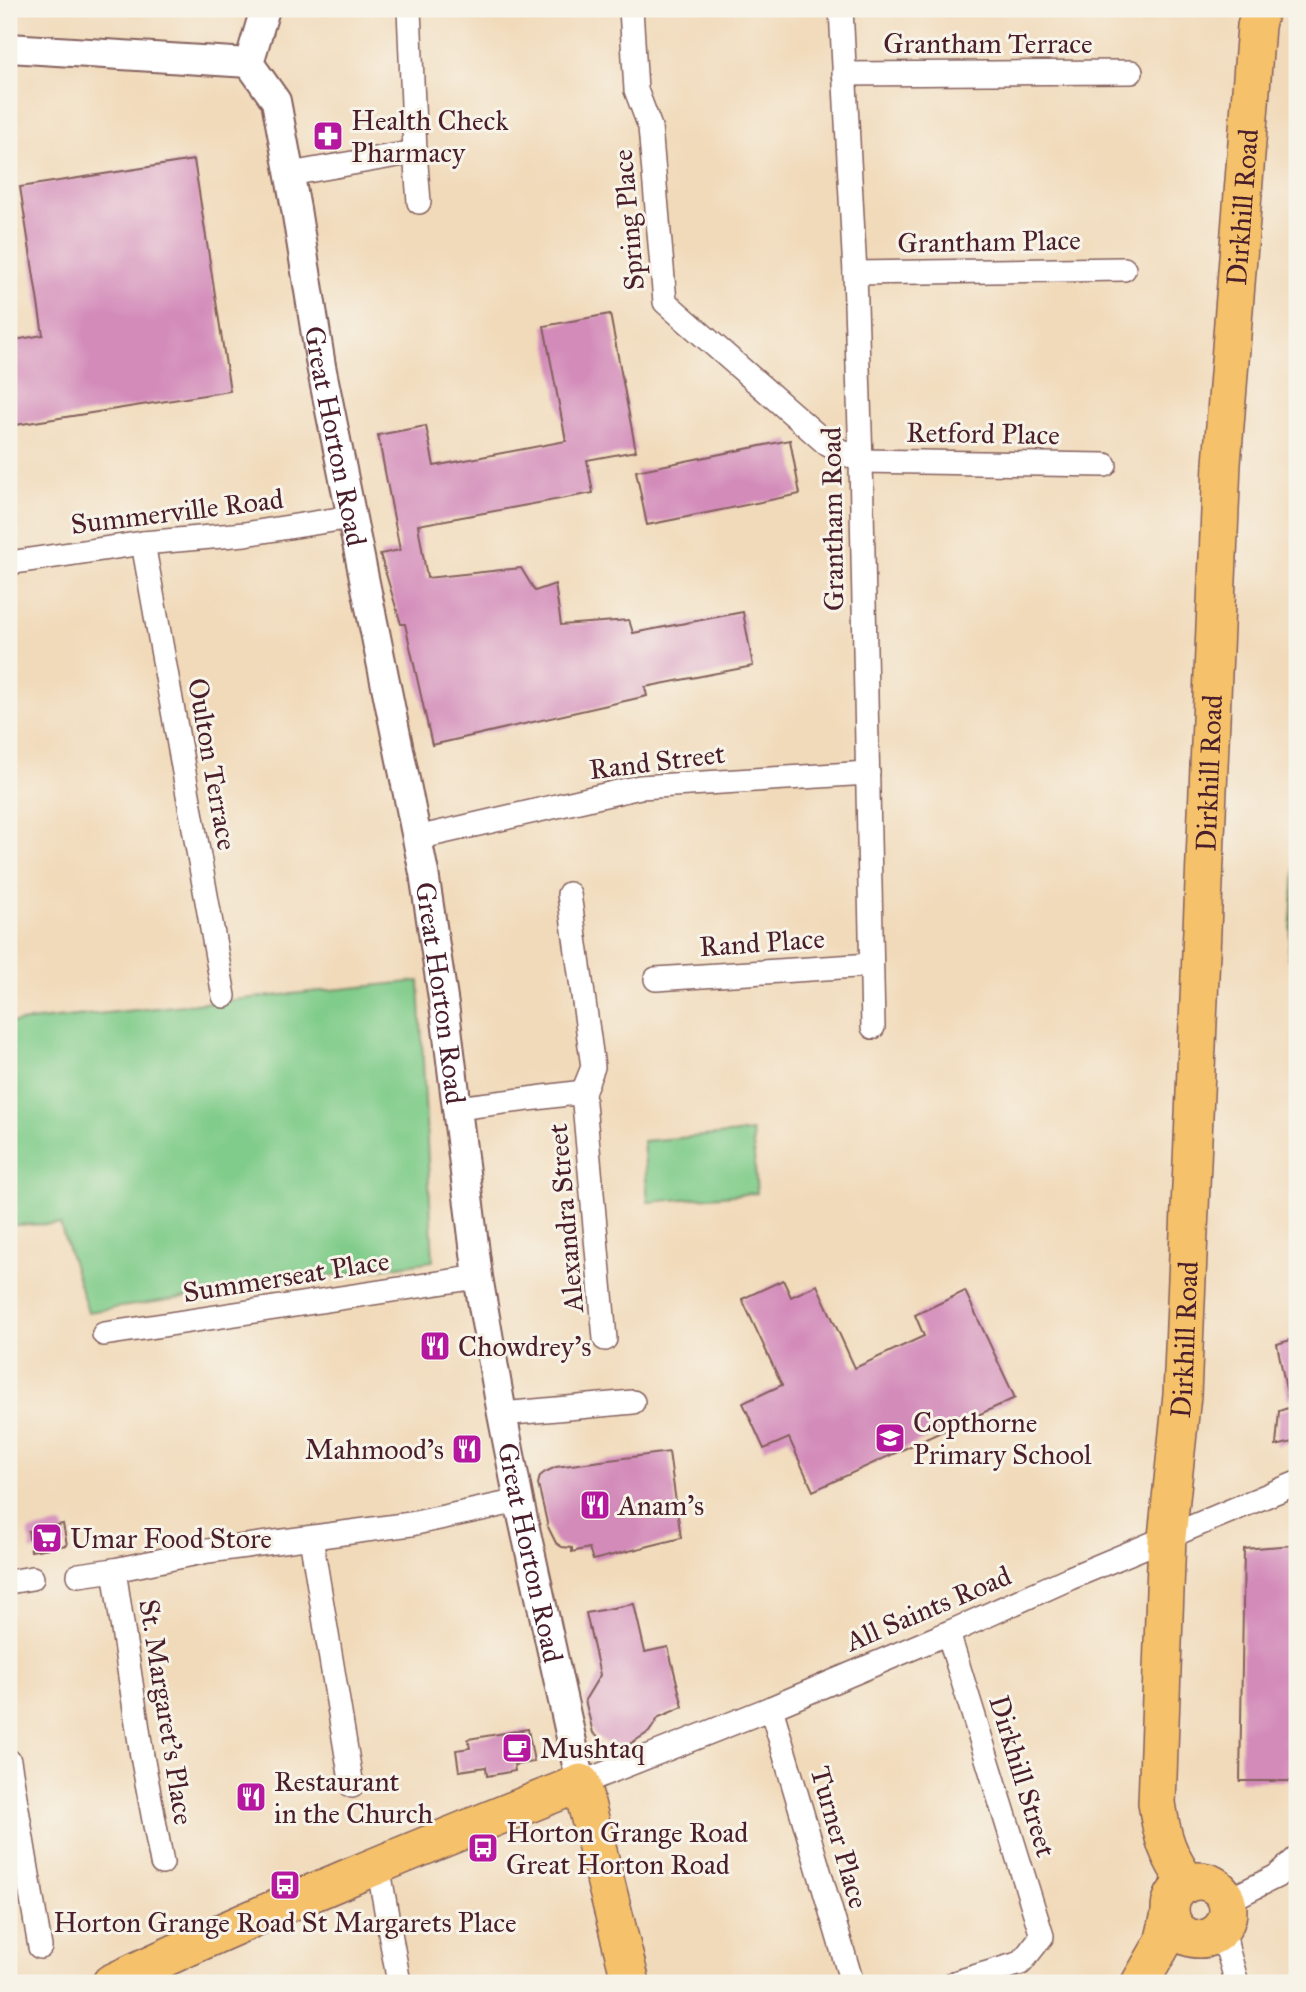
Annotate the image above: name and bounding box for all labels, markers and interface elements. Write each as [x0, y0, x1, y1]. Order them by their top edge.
street label: Grantham Terrace [883, 26, 1093, 61]
place label: Health Check Pharmacy [351, 103, 508, 170]
pharmacy icon: Health Check Pharmacy [311, 119, 345, 153]
street label: Dirkhill Road [1219, 127, 1266, 287]
street label: Spring Place [605, 148, 652, 292]
street label: Grantham Place [897, 222, 1081, 261]
street label: Great Horton Road [297, 323, 374, 549]
street label: Retford Place [906, 415, 1060, 452]
street label: Grantham Road [813, 427, 852, 611]
street label: Summerville Road [69, 481, 285, 542]
street label: Oulton Terrace [180, 675, 245, 853]
street label: Dirkhill Road [1188, 694, 1230, 852]
street label: Rand Street [587, 736, 727, 787]
street label: Great Horton Road [408, 880, 473, 1106]
street label: Rand Place [698, 921, 826, 964]
street label: Alexandra Street [540, 1122, 591, 1315]
street label: Summerseat Place [180, 1243, 392, 1310]
street label: Dirkhill Road [1163, 1260, 1206, 1420]
restaurant icon: Chowdrey's [418, 1329, 452, 1363]
place label: Chowdrey's [458, 1329, 591, 1364]
place label: Copthorne Primary School [913, 1405, 1092, 1472]
school or university icon: Copthorne Primary School [873, 1421, 907, 1455]
place label: Mahmood's [305, 1432, 444, 1467]
restaurant icon: Mahmood's [450, 1432, 484, 1466]
street label: Great Horton Road [490, 1440, 571, 1666]
restaurant icon: Anam's [578, 1488, 612, 1522]
place label: Anam's [617, 1488, 704, 1523]
supermarket icon: Umar Food Store [30, 1521, 64, 1555]
place label: Umar Food Store [70, 1521, 272, 1556]
street label: All Saints Road [839, 1558, 1016, 1659]
street label: St. Margaret's Place [131, 1597, 202, 1827]
street label: Dirkhill Street [981, 1691, 1064, 1861]
cafe icon: Mushtaq [500, 1731, 534, 1765]
place label: Mushtaq [540, 1731, 645, 1766]
street label: Turner Place [803, 1762, 877, 1912]
place label: Restaurant in the Church [274, 1764, 434, 1831]
restaurant icon: Restaurant in the Church [234, 1780, 268, 1814]
place label: Horton Grange Road Great Horton Road [506, 1815, 748, 1882]
bus stop icon: Horton Grange Road Great Horton Road [466, 1831, 500, 1865]
bus stop icon: Horton Grange Road St Margarets Place [268, 1868, 302, 1902]
place label: Horton Grange Road St Margarets Place [53, 1905, 517, 1940]

